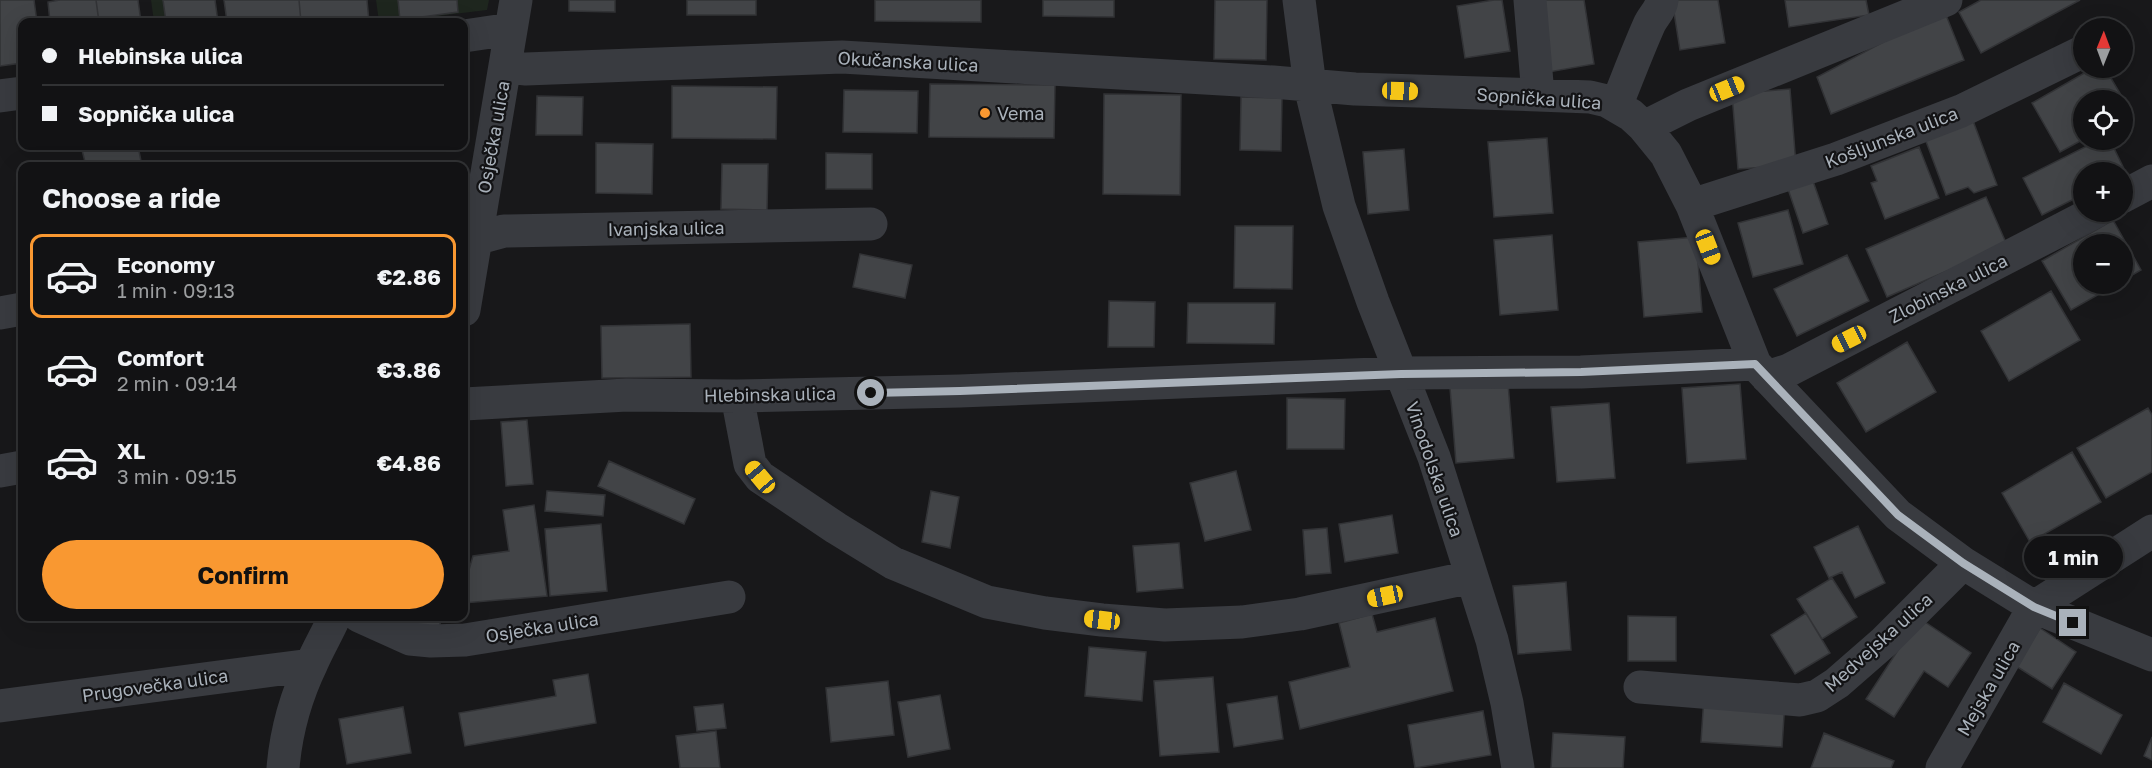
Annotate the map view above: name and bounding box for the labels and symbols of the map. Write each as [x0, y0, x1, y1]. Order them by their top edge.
north arrow [2073, 18, 2133, 78]
street label: Okučanska ulica [837, 46, 979, 76]
car [1707, 74, 1747, 104]
street label: Osječka ulica [472, 79, 514, 195]
car [1382, 81, 1418, 101]
street label: Sopnička ulica [1476, 83, 1602, 113]
place label: Vema [997, 102, 1045, 124]
street label: Košljunska ulica [1821, 102, 1961, 172]
marker: Vema [978, 106, 992, 120]
street label: Ivanjska ulica [607, 216, 725, 240]
car [1693, 227, 1723, 267]
street label: Zlobinska ulica [1885, 249, 2011, 327]
car [1829, 323, 1869, 355]
route start [857, 379, 884, 406]
street label: Hlebinska ulica [704, 382, 836, 406]
street label: Vinodolska ulica [1401, 398, 1469, 540]
car [742, 457, 778, 497]
callout: 1 min [2024, 536, 2122, 578]
car [1366, 583, 1404, 609]
street label: Medvejska ulica [1819, 588, 1937, 696]
street label: Osječka ulica [484, 607, 600, 647]
car [1083, 609, 1121, 631]
route end [2059, 609, 2086, 636]
street label: Mejska ulica [1952, 636, 2024, 740]
street label: Prugovečka ulica [81, 664, 229, 706]

